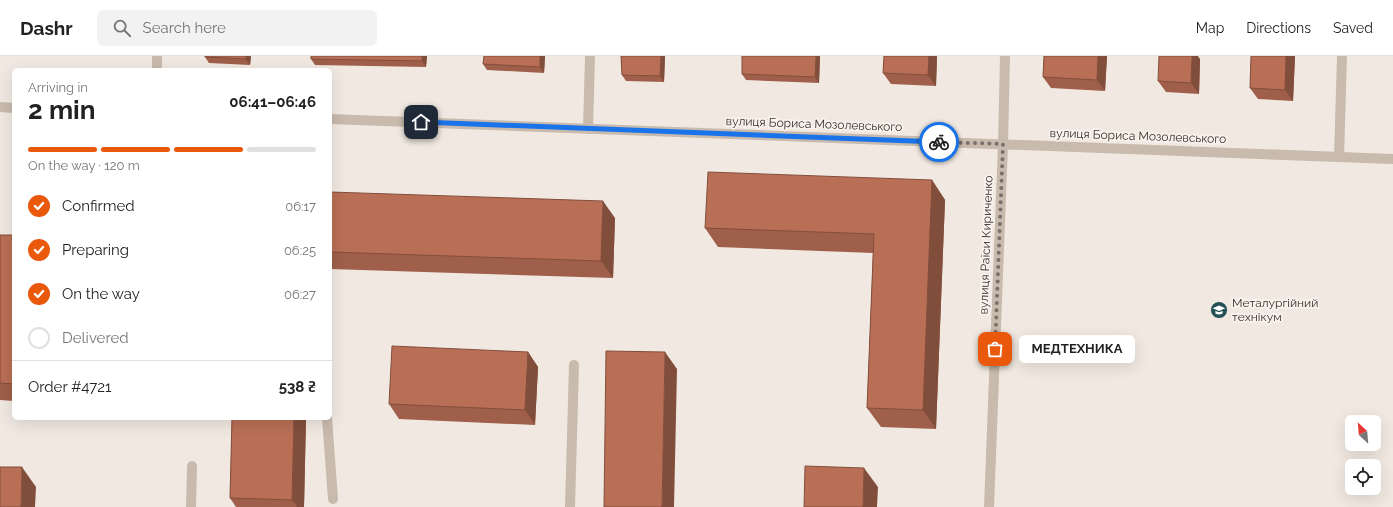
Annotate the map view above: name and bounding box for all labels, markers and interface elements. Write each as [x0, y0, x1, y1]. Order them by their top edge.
search box [97, 10, 377, 46]
text: Dashr [20, 17, 73, 39]
icon: search [111, 17, 133, 39]
text: Search here [143, 19, 226, 37]
text: Map [1196, 20, 1224, 36]
text: Directions [1246, 20, 1311, 36]
text: Saved [1333, 20, 1373, 36]
text: Arriving in [28, 80, 88, 95]
text: 06:41–06:46 [229, 93, 316, 111]
text: 2 min [28, 95, 95, 125]
pin [404, 105, 438, 139]
icon: home [410, 111, 432, 133]
street label: вулиця Бориса Мозолевського [725, 114, 903, 134]
courier [919, 122, 959, 162]
street label: вулиця Бориса Мозолевського [1049, 126, 1227, 146]
icon: bike [928, 131, 950, 153]
text: On the way · 120 m [28, 158, 140, 173]
street label: вулиця Раїси Кириченко [977, 175, 995, 315]
icon: check [28, 195, 50, 217]
text: Confirmed [62, 197, 135, 215]
text: 06:17 [285, 199, 316, 214]
icon: check [28, 239, 50, 261]
text: Preparing [62, 241, 129, 259]
text: 06:25 [284, 243, 316, 258]
icon: check [28, 283, 50, 305]
text: On the way [62, 285, 140, 303]
text: 06:27 [284, 287, 316, 302]
place label: Металургійний технікум [1232, 296, 1318, 324]
school or university icon: Металургійний технікум [1209, 300, 1229, 320]
text: Delivered [62, 329, 129, 347]
pin [978, 332, 1012, 366]
callout: МЕДТЕХНИКА [1019, 335, 1135, 363]
icon: bag [984, 338, 1006, 360]
text: МЕДТЕХНИКА [1032, 341, 1122, 356]
text: Order #4721 [28, 378, 112, 396]
text: 538 ₴ [279, 378, 316, 396]
north arrow [1345, 415, 1381, 451]
map controls [1345, 415, 1381, 495]
button: locate [1345, 459, 1381, 495]

